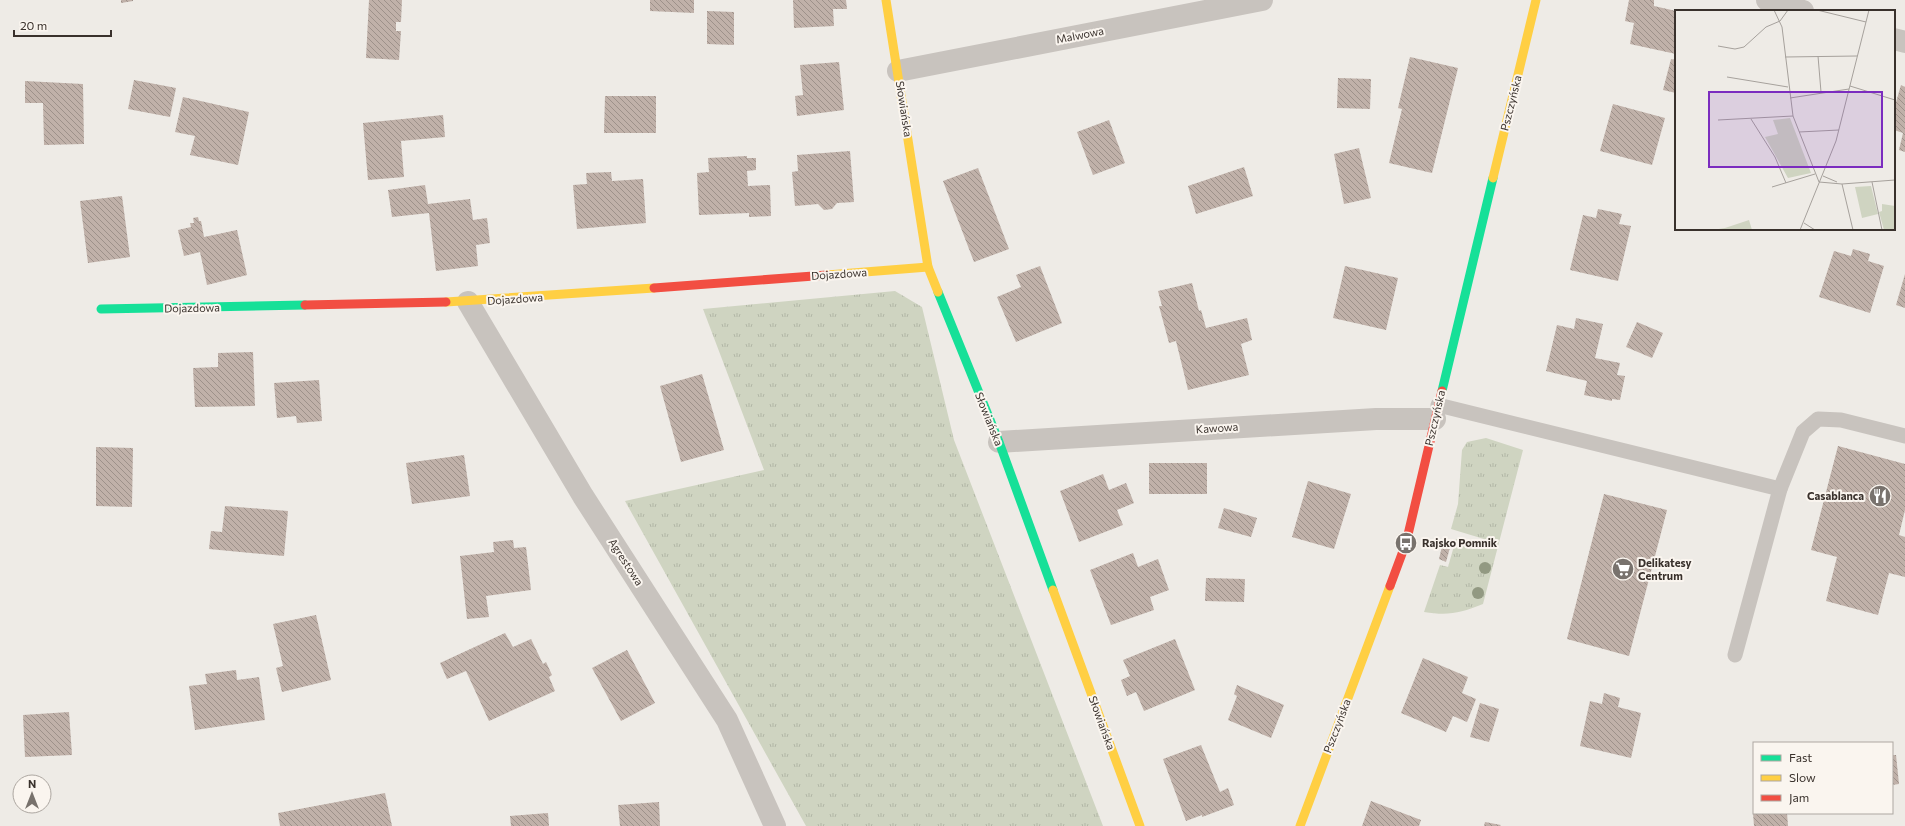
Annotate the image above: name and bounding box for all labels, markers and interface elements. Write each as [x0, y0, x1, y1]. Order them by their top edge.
inset map [1675, 10, 1895, 230]
scale bar [14, 12, 111, 38]
text: 20 m [20, 18, 47, 32]
street label: Malwowa [1055, 24, 1105, 46]
street label: Pszczyńska [1497, 74, 1524, 132]
street label: Słowiańska [894, 80, 915, 138]
street label: Dojazdowa [811, 265, 867, 282]
street label: Dojazdowa [487, 290, 543, 307]
street label: Dojazdowa [164, 301, 220, 314]
street label: Pszczyńska [1422, 389, 1447, 447]
street label: Słowiańska [973, 390, 1006, 447]
street label: Kawowa [1195, 420, 1239, 435]
restaurant icon: Casablanca [1867, 483, 1893, 509]
place label: Casablanca [1807, 489, 1864, 502]
bus stop icon: Rajsko Pomnik [1393, 530, 1419, 556]
street label: Agrestowa [606, 536, 646, 588]
place label: Rajsko Pomnik [1422, 536, 1498, 549]
supermarket icon: Delikatesy Centrum [1610, 556, 1636, 582]
place label: Delikatesy Centrum [1638, 556, 1692, 582]
street label: Słowiańska [1087, 694, 1118, 752]
street label: Pszczyńska [1320, 697, 1353, 755]
legend [1753, 742, 1893, 814]
text: Fast [1789, 750, 1812, 764]
text: Slow [1789, 770, 1816, 784]
north arrow [12, 774, 52, 814]
text: N [28, 777, 36, 790]
text: Jam [1789, 790, 1809, 805]

